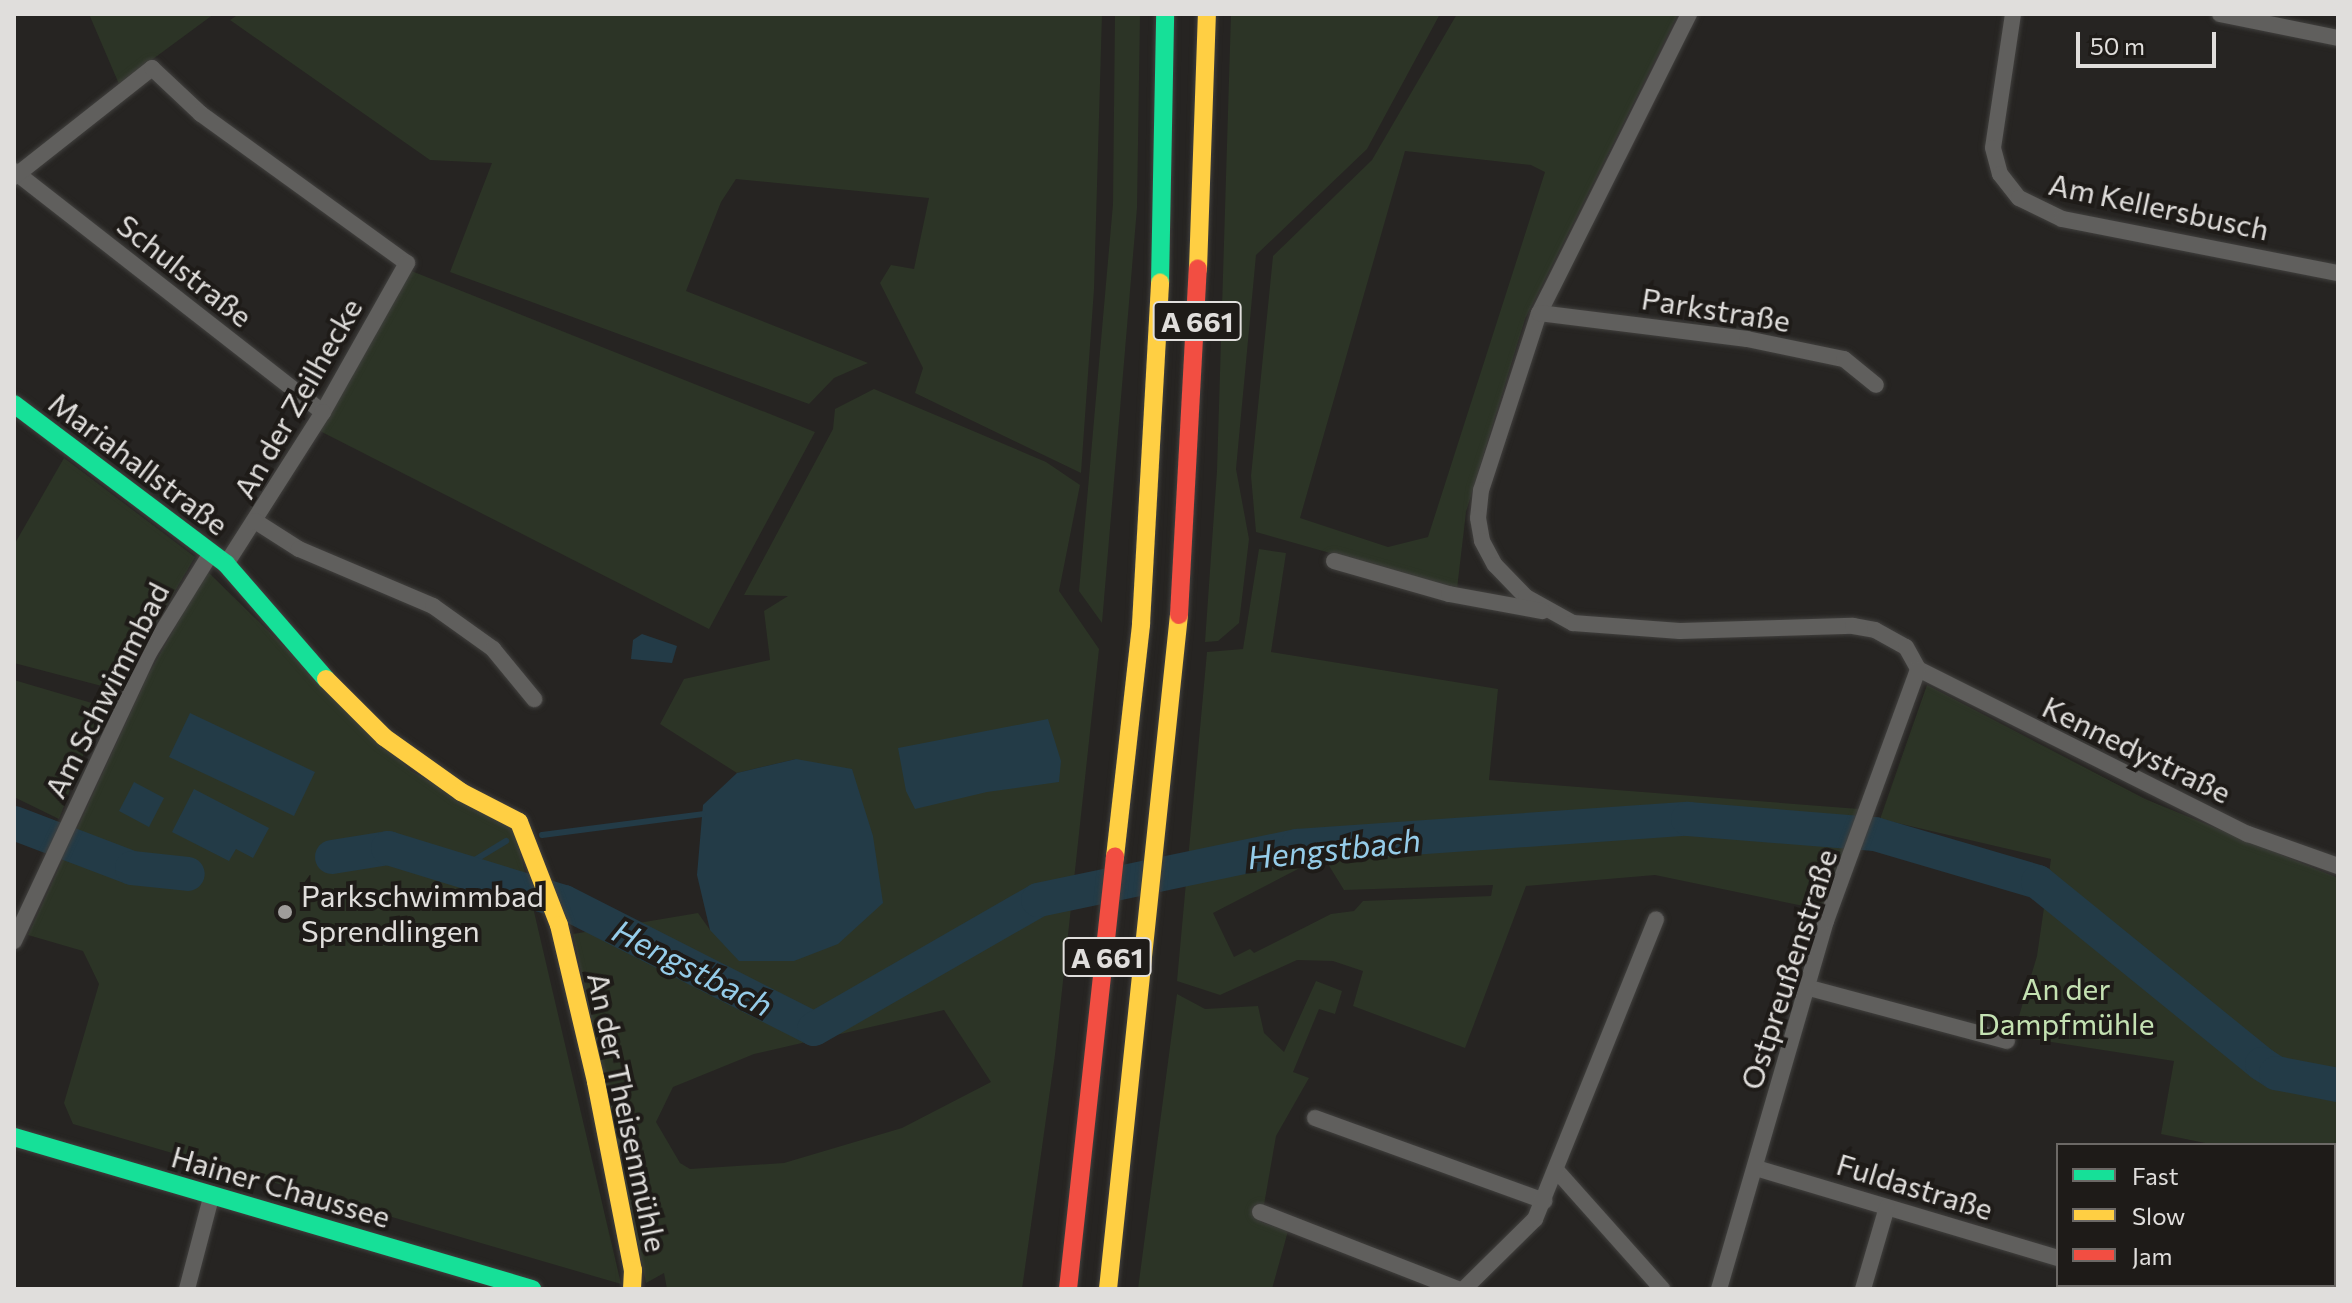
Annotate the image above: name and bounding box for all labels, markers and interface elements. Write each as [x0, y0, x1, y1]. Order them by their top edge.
scale bar [2080, 16, 2220, 66]
text: 50 m [2090, 31, 2145, 60]
street label: Am Kellersbusch [2046, 165, 2272, 247]
street label: Schulstraße [110, 206, 260, 334]
street label: Parkstraße [1639, 279, 1793, 339]
street label: An der Zeilhecke [225, 292, 369, 504]
road number: A 661 [1151, 297, 1243, 345]
street label: Mariahallstraße [42, 384, 236, 542]
street label: Am Schwimmbad [36, 576, 176, 804]
street label: Kennedystraße [2037, 688, 2237, 810]
water label: Hengstbach [1245, 820, 1423, 876]
street label: Ostpreußenstraße [1732, 844, 1844, 1094]
place label: Parkschwimmbad Sprendlingen [301, 877, 544, 948]
marker: Parkschwimmbad Sprendlingen [276, 903, 294, 921]
water label: Hengstbach [607, 910, 779, 1024]
road number: A 661 [1061, 933, 1153, 981]
street label: An der Theisenmühle [581, 969, 675, 1255]
park label: An der Dampfmühle [1978, 970, 2154, 1040]
street label: Hainer Chaussee [168, 1138, 394, 1234]
legend [2056, 1143, 2336, 1287]
street label: Fuldastraße [1833, 1145, 1997, 1227]
text: Fast [2132, 1161, 2179, 1190]
text: Slow [2132, 1201, 2185, 1230]
text: Jam [2132, 1241, 2172, 1270]

